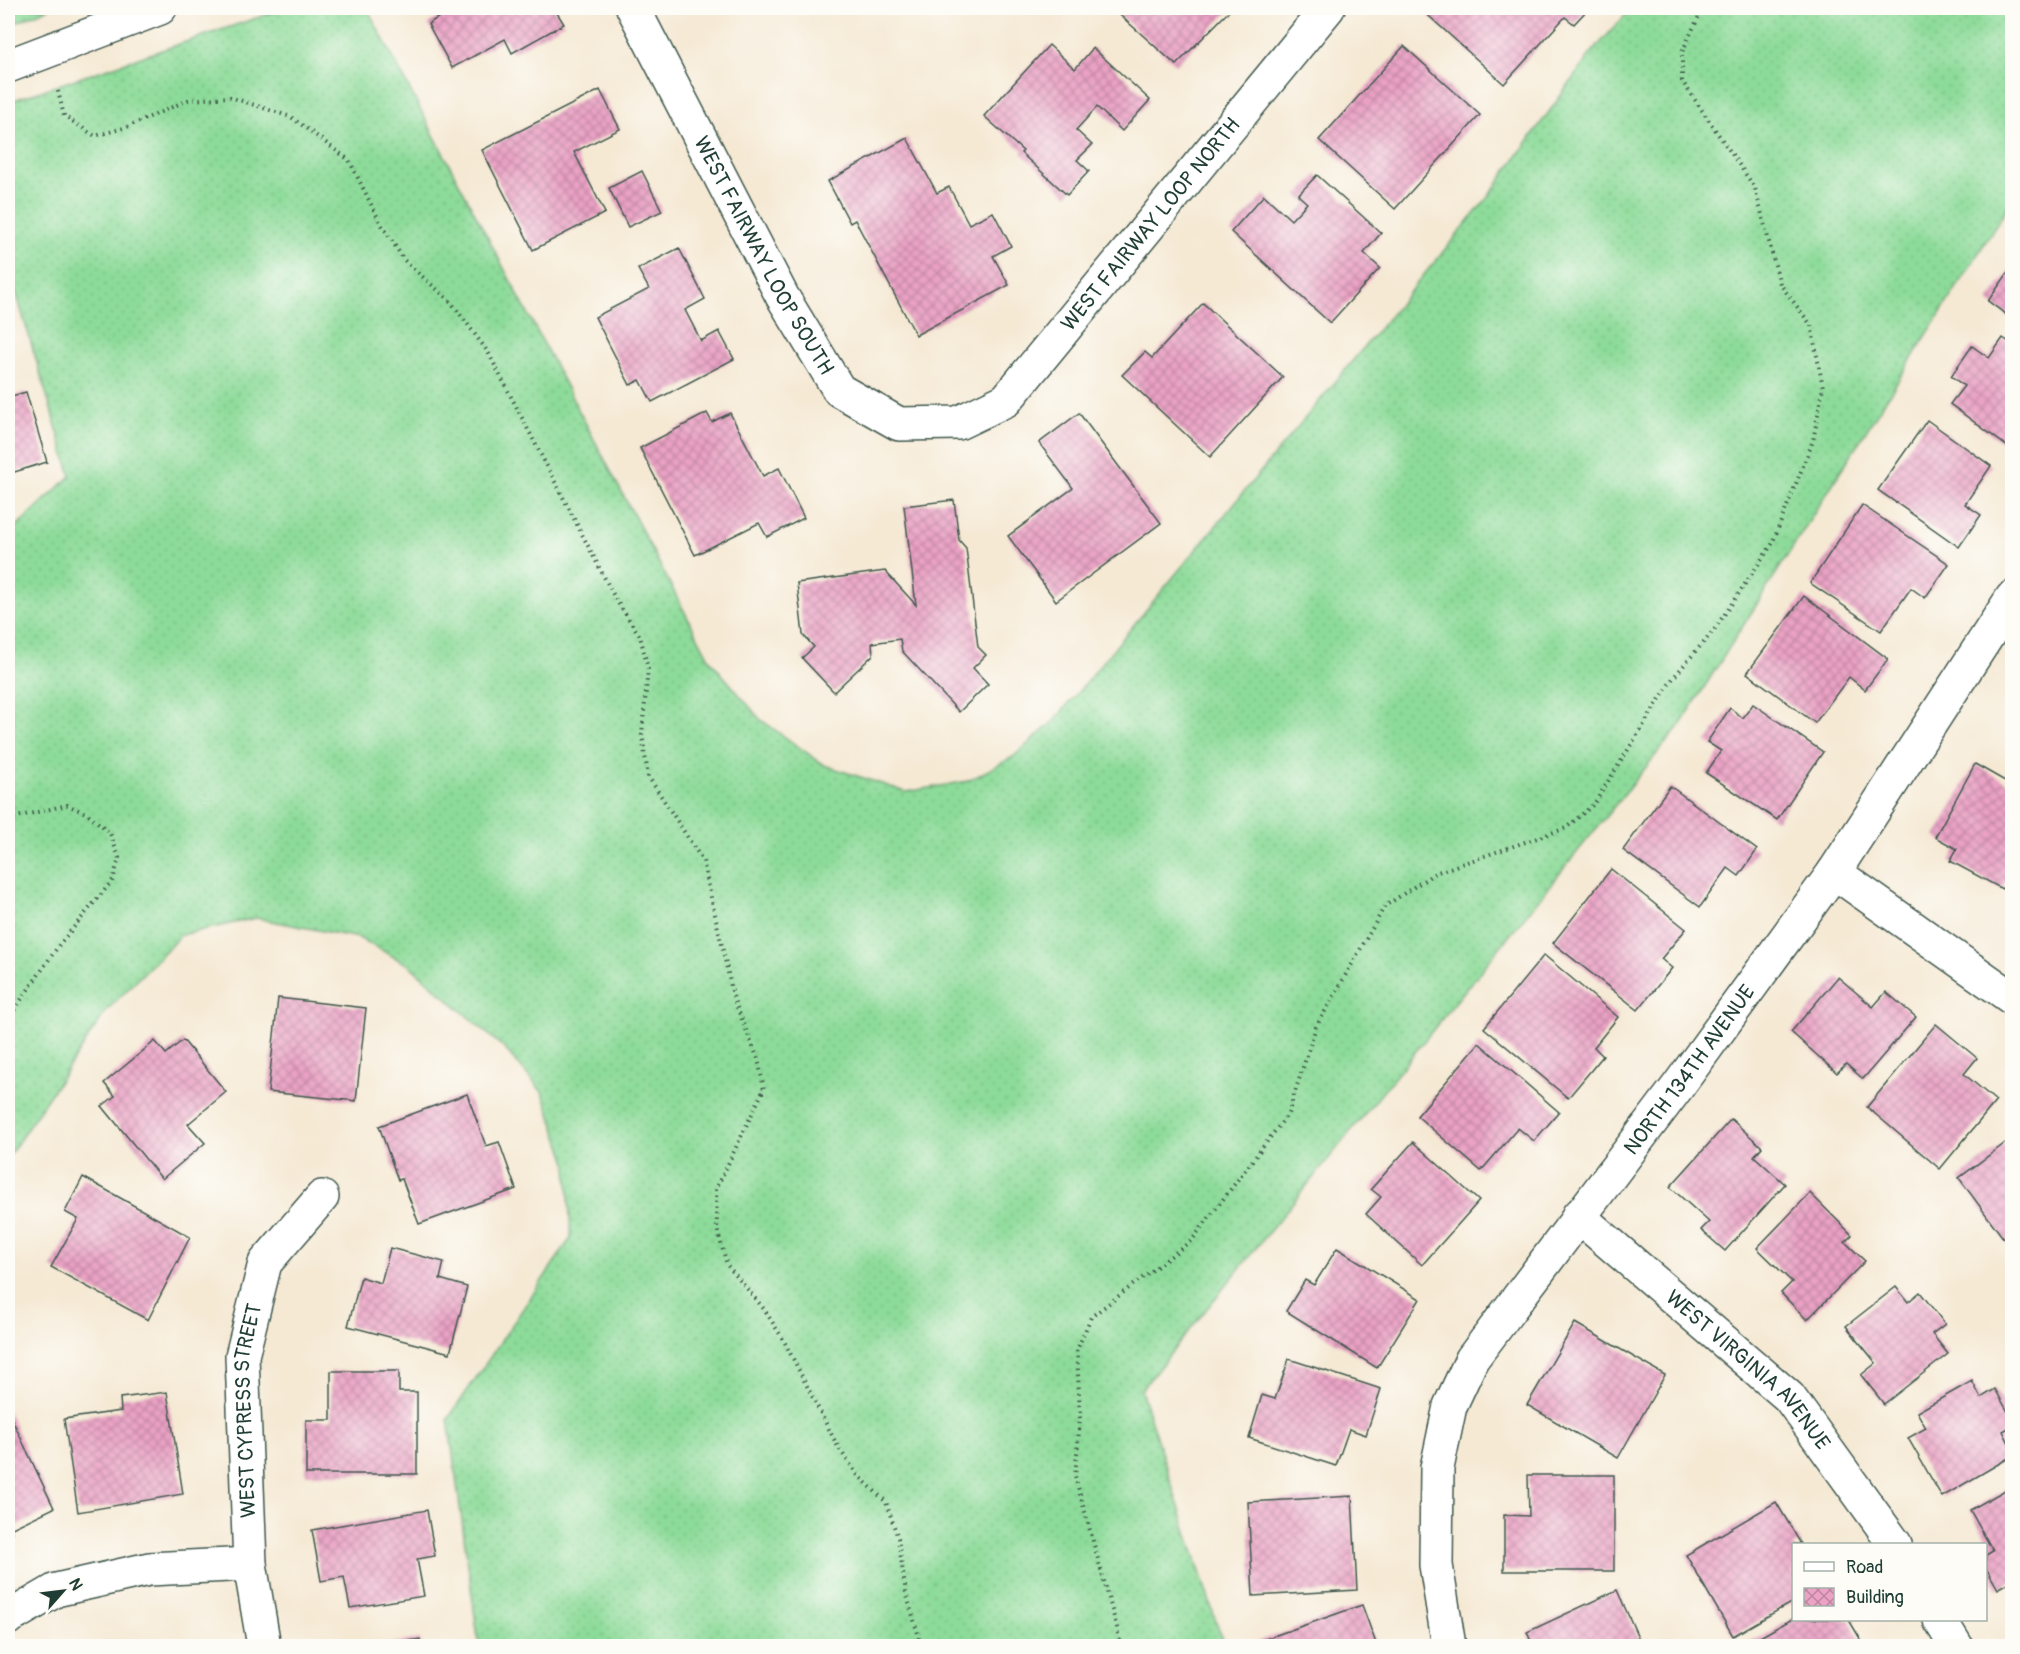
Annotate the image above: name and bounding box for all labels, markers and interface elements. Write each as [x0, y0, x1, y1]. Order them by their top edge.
street label: WEST FAIRWAY LOOP NORTH [1055, 112, 1246, 336]
street label: WEST FAIRWAY LOOP SOUTH [688, 131, 840, 380]
street label: NORTH 134TH AVENUE [1618, 979, 1761, 1160]
street label: WEST VIRGINIA AVENUE [1660, 1284, 1836, 1455]
street label: WEST CYPRESS STREET [228, 1300, 268, 1519]
legend [1792, 1543, 1987, 1621]
text: Road [1846, 1556, 1883, 1579]
north arrow [33, 1561, 93, 1621]
text: N [64, 1575, 87, 1594]
text: Building [1846, 1586, 1904, 1609]

